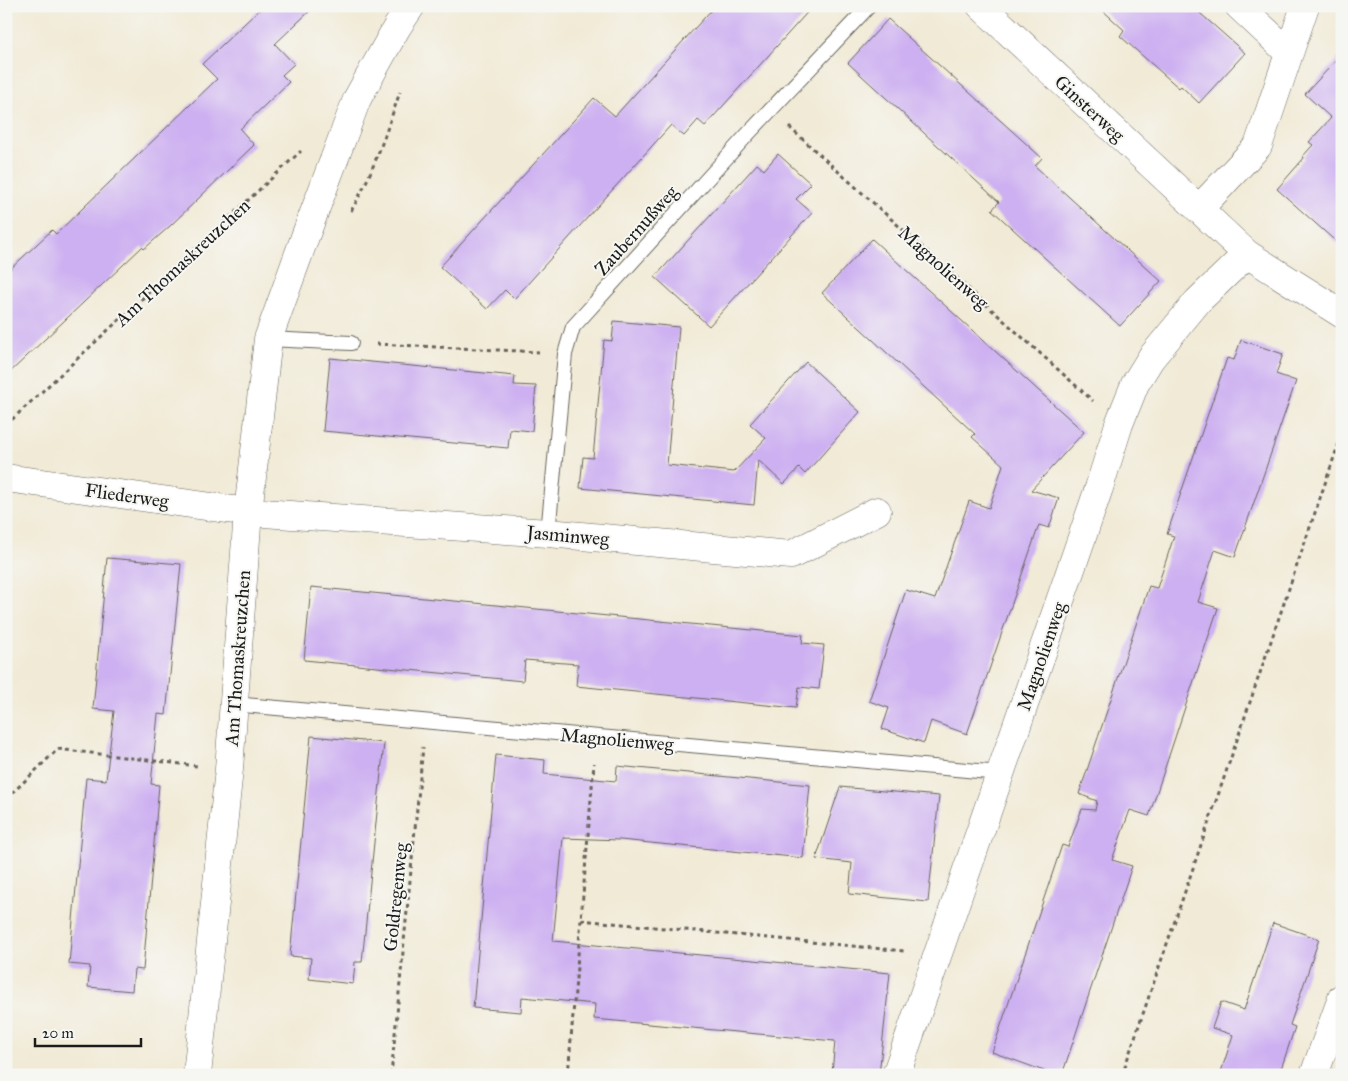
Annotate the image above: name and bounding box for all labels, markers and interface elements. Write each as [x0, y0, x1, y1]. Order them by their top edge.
street label: Ginsterweg [1049, 70, 1130, 147]
street label: Zaubernußweg [590, 181, 684, 281]
street label: Am Thomaskreuzchen [109, 194, 255, 332]
street label: Magnolienweg [893, 221, 994, 315]
street label: Fliederweg [83, 478, 170, 514]
street label: Jasminweg [524, 520, 610, 552]
street label: Am Thomaskreuzchen [220, 569, 255, 748]
street label: Magnolienweg [1012, 599, 1072, 714]
street label: Magnolienweg [559, 723, 675, 757]
street label: Goldregenweg [378, 842, 414, 953]
scale bar [35, 1016, 141, 1048]
text: 20 m [42, 1024, 74, 1042]

